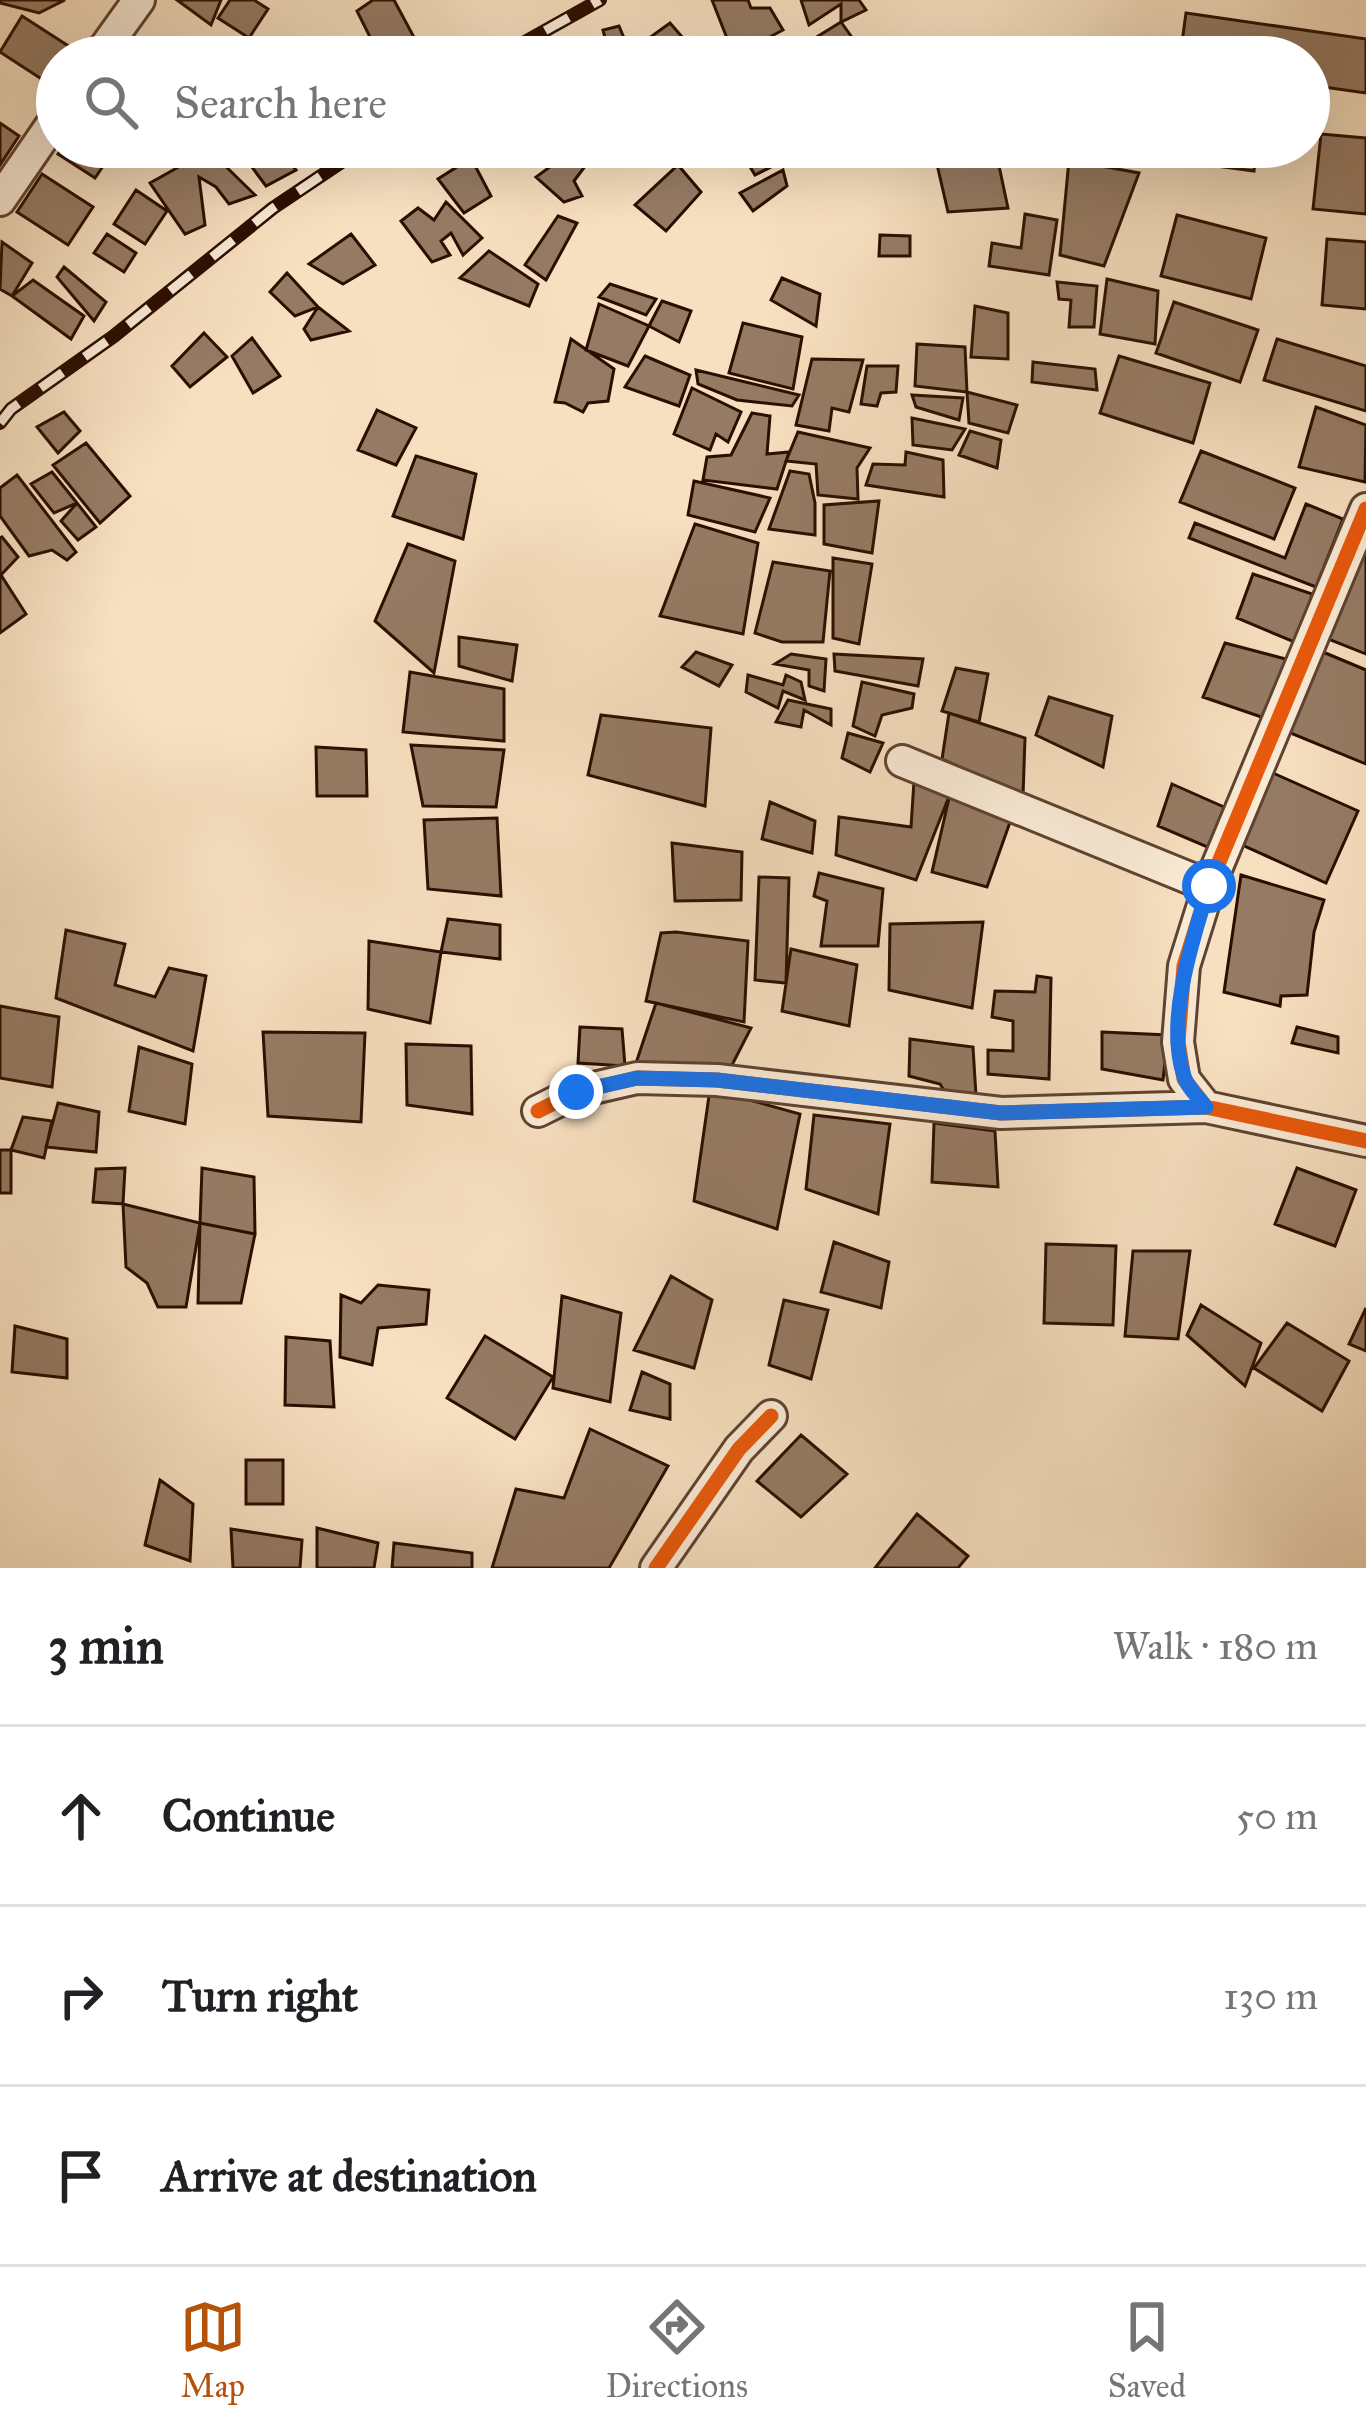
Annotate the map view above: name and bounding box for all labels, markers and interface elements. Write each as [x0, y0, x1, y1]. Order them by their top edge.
search box [36, 36, 1330, 168]
icon: search [78, 69, 144, 135]
text: Search here [174, 75, 387, 130]
route start [1182, 859, 1236, 913]
route end [549, 1065, 603, 1119]
text: 3 min [48, 1615, 164, 1677]
text: Walk · 180 m [1112, 1622, 1318, 1670]
icon: ahead [48, 1783, 114, 1849]
text: Continue [162, 1788, 335, 1843]
text: 50 m [1236, 1792, 1318, 1840]
icon: right [48, 1963, 114, 2029]
text: Turn right [162, 1968, 358, 2023]
text: 130 m [1223, 1972, 1318, 2020]
icon: arrive [48, 2143, 114, 2209]
text: Arrive at destination [162, 2148, 537, 2203]
tab: Map [180, 2294, 246, 2406]
tab: Directions [606, 2294, 748, 2406]
tab: Saved [1108, 2294, 1186, 2406]

